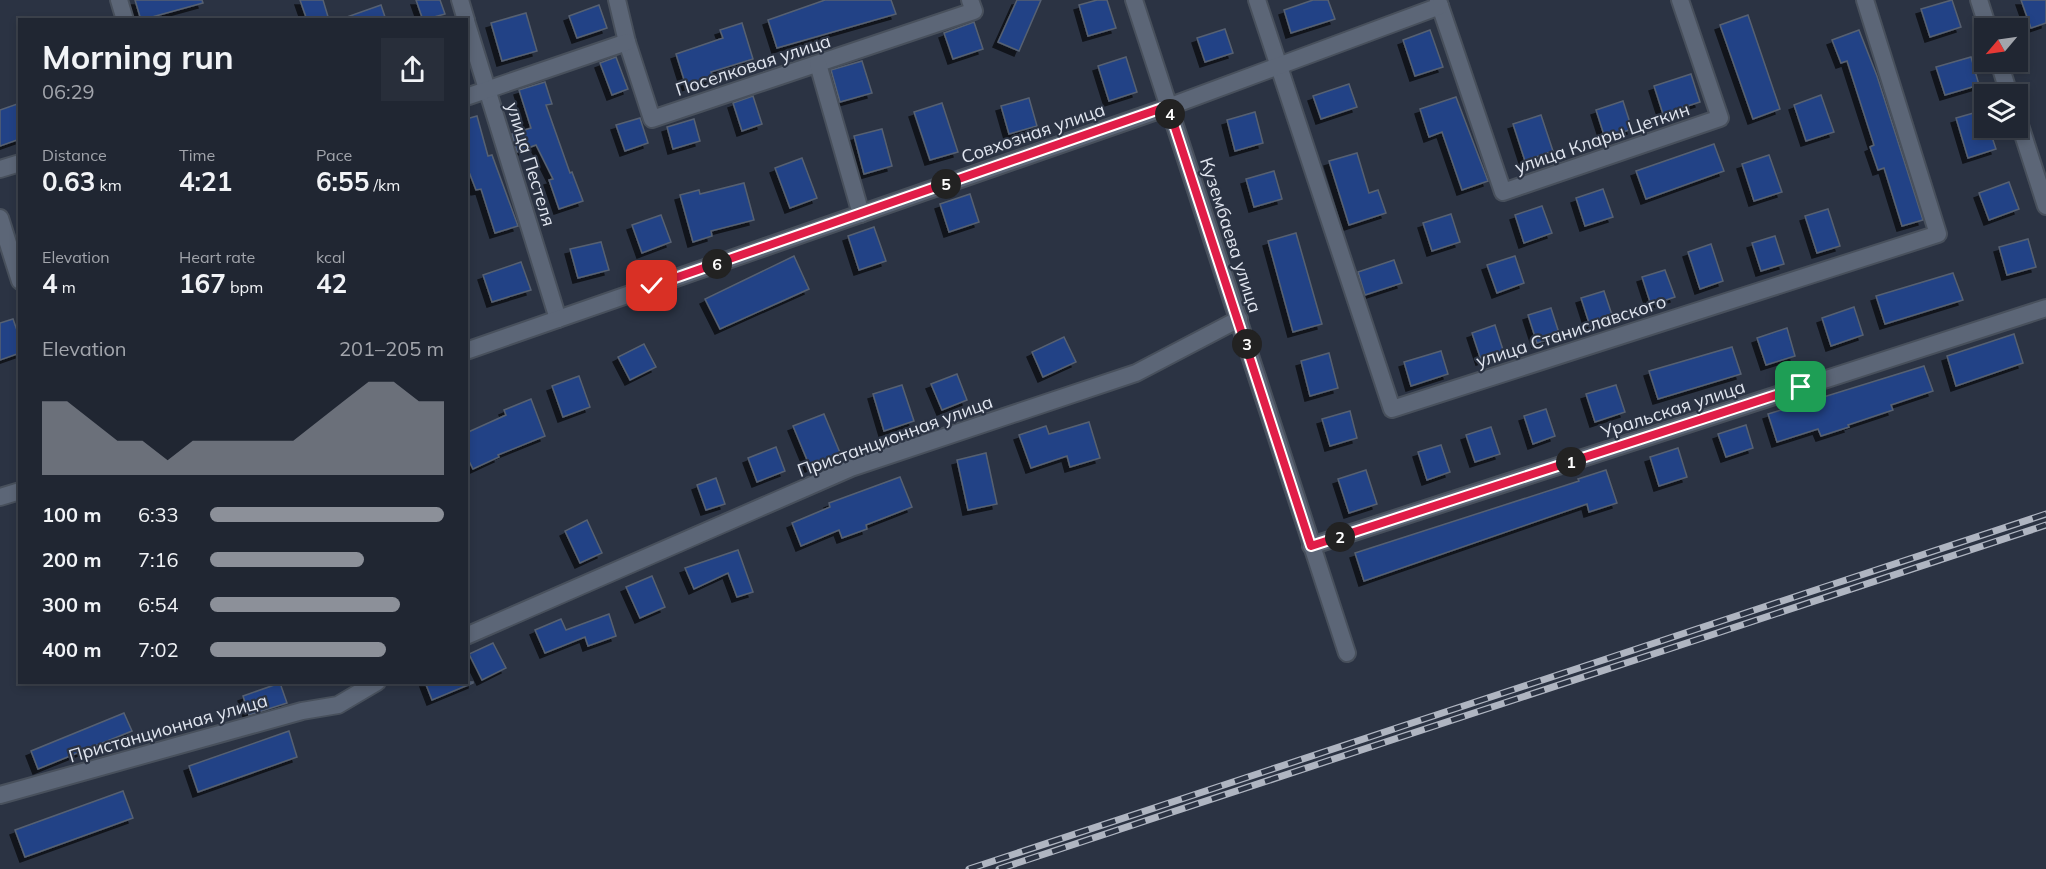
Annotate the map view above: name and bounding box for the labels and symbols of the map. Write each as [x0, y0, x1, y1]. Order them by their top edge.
north arrow [1974, 18, 2028, 72]
street label: Поселковая улица [672, 29, 834, 101]
street label: улица Клары Цеткин [1512, 97, 1692, 179]
street label: Совхозная улица [958, 98, 1108, 168]
street label: улица Пестеля [501, 99, 561, 229]
pin: 4 [1155, 99, 1185, 129]
street label: Кузембаева улица [1195, 154, 1267, 316]
pin: 5 [931, 169, 961, 199]
pin: 6 [702, 249, 732, 279]
pin [626, 260, 677, 311]
street label: улица Станиславского [1473, 289, 1669, 373]
pin: 3 [1232, 329, 1262, 359]
pin [1775, 361, 1826, 412]
street label: Уральская улица [1597, 375, 1748, 443]
street label: Пристанционная улица [794, 390, 996, 482]
pin: 1 [1556, 447, 1586, 477]
pin: 2 [1325, 522, 1355, 552]
street label: Пристанционная улица [66, 689, 270, 767]

